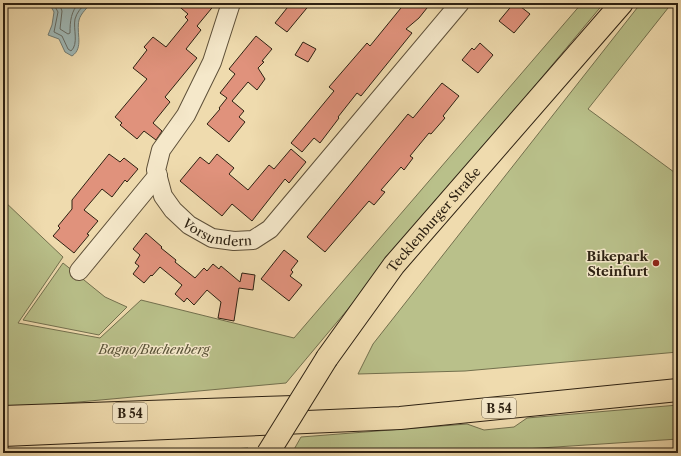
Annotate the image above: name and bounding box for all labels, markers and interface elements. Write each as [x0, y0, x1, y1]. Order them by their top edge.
street label: Tecklenburger Straße [383, 163, 484, 275]
street label: Vorsundern [178, 214, 252, 249]
place label: Bikepark Steinfurt [587, 248, 649, 279]
marker: Bikepark Steinfurt [651, 258, 661, 268]
park label: Bagno/Buchenberg [97, 341, 211, 357]
road number: B 54 [482, 398, 516, 418]
road number: B 54 [113, 403, 147, 423]

